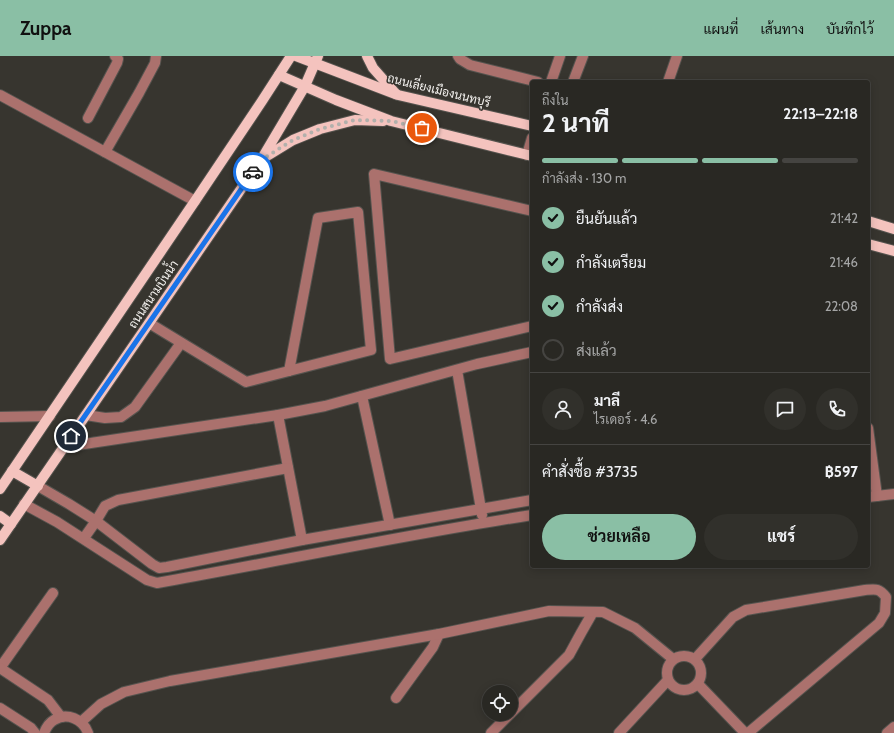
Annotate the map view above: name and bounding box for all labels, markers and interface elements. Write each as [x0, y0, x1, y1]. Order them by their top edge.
text: Zuppa [20, 17, 72, 40]
text: แผนที่ [703, 20, 738, 38]
text: เส้นทาง [760, 20, 804, 38]
text: บันทึกไว้ [826, 20, 874, 38]
street label: ถนนเลี่ยงเมืองนนทบุรี [385, 67, 493, 112]
text: ถึงใน [542, 92, 569, 108]
text: 22:13–22:18 [783, 105, 858, 123]
text: 2 นาที [542, 107, 609, 139]
pin [405, 111, 439, 145]
icon: bag [411, 117, 433, 139]
courier [233, 152, 273, 192]
icon: car [242, 161, 264, 183]
text: กำลังส่ง · 130 m [542, 170, 626, 186]
icon: check [542, 207, 564, 229]
text: ยืนยันแล้ว [576, 210, 637, 228]
text: 21:42 [830, 210, 858, 226]
icon: check [542, 251, 564, 273]
text: กำลังเตรียม [576, 254, 646, 272]
text: 21:46 [829, 254, 858, 270]
street label: ถนนสนามบินน้ำ [122, 255, 181, 331]
icon: check [542, 295, 564, 317]
text: กำลังส่ง [576, 298, 623, 316]
text: 22:08 [825, 298, 858, 314]
text: ส่งแล้ว [576, 342, 617, 360]
button: person [542, 388, 584, 430]
button: chat [764, 388, 806, 430]
button: phone [816, 388, 858, 430]
text: มาลี [594, 392, 620, 410]
text: ไรเดอร์ · 4.6 [594, 411, 657, 427]
pin [54, 419, 88, 453]
icon: home [60, 425, 82, 447]
text: คำสั่งซื้อ #3735 [542, 463, 638, 481]
text: ฿597 [825, 463, 858, 481]
button: ช่วยเหลือ [542, 514, 696, 560]
button: แชร์ [704, 514, 858, 560]
map controls [482, 685, 518, 721]
button: locate [482, 685, 518, 721]

